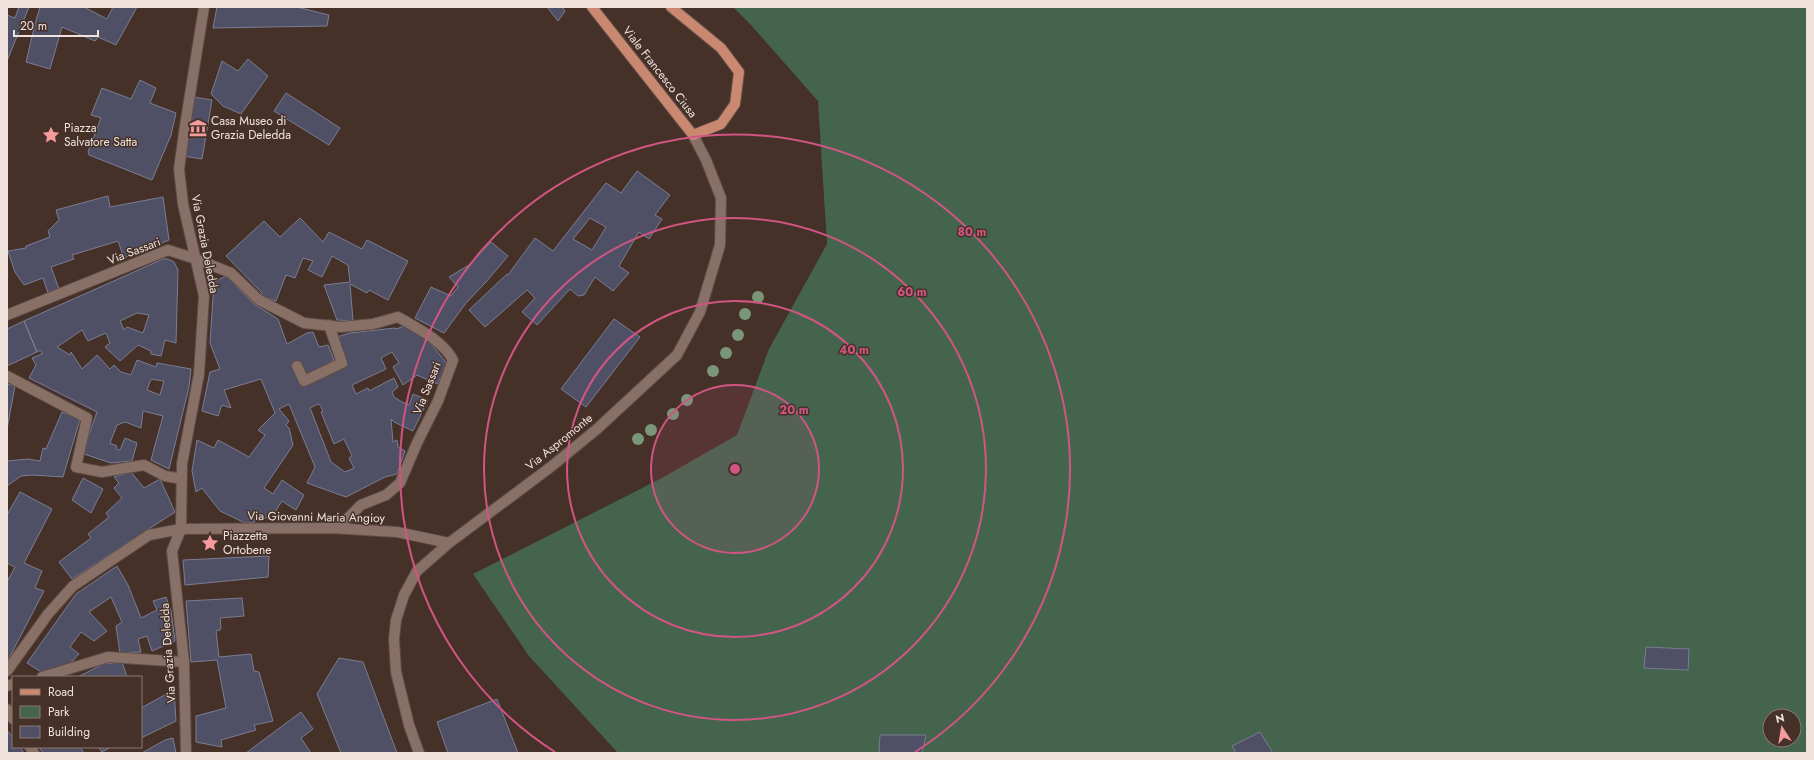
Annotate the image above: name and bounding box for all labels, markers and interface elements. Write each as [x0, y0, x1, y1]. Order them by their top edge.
scale bar [14, 12, 98, 38]
text: 20 m [20, 17, 47, 35]
street label: Viale Francesco Ciusa [618, 22, 702, 122]
place label: Casa Museo di Grazia Deledda [211, 112, 291, 144]
museum icon: Casa Museo di Grazia Deledda [188, 118, 208, 138]
place label: Piazza Salvatore Satta [64, 119, 137, 151]
place icon: Piazza Salvatore Satta [41, 125, 61, 145]
street label: Via Grazia Deledda [187, 193, 223, 295]
text: 80 m [958, 223, 987, 241]
street label: Via Sassari [105, 233, 163, 269]
text: 60 m [897, 283, 927, 301]
text: 40 m [839, 341, 869, 359]
street label: Via Sassari [408, 359, 446, 417]
text: 20 m [779, 401, 809, 419]
street label: Via Aspromonte [522, 409, 596, 475]
centre of rings [728, 462, 742, 476]
street label: Via Giovanni Maria Angioy [247, 507, 386, 527]
place label: Piazzetta Ortobene [223, 527, 272, 559]
place icon: Piazzetta Ortobene [200, 533, 220, 553]
street label: Via Grazia Deledda [156, 602, 180, 704]
legend [12, 676, 142, 748]
text: Road [48, 683, 74, 701]
text: Park [48, 703, 70, 721]
north arrow [1762, 708, 1802, 748]
text: N [1774, 709, 1786, 727]
text: Building [48, 723, 90, 741]

